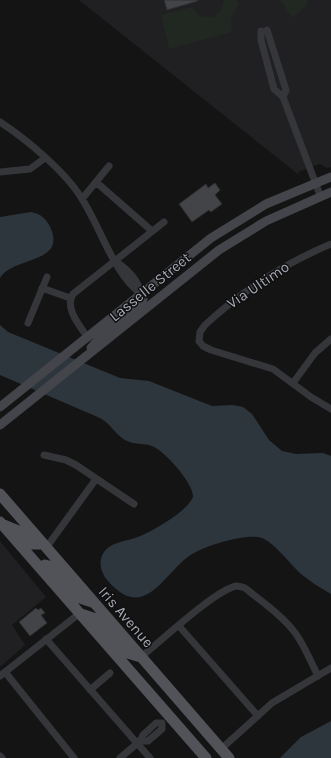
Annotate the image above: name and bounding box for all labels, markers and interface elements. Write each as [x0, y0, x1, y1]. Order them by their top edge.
street label: Lasselle Street [106, 248, 195, 325]
street label: Via Ultimo [224, 258, 292, 312]
street label: Iris Avenue [95, 583, 157, 651]

